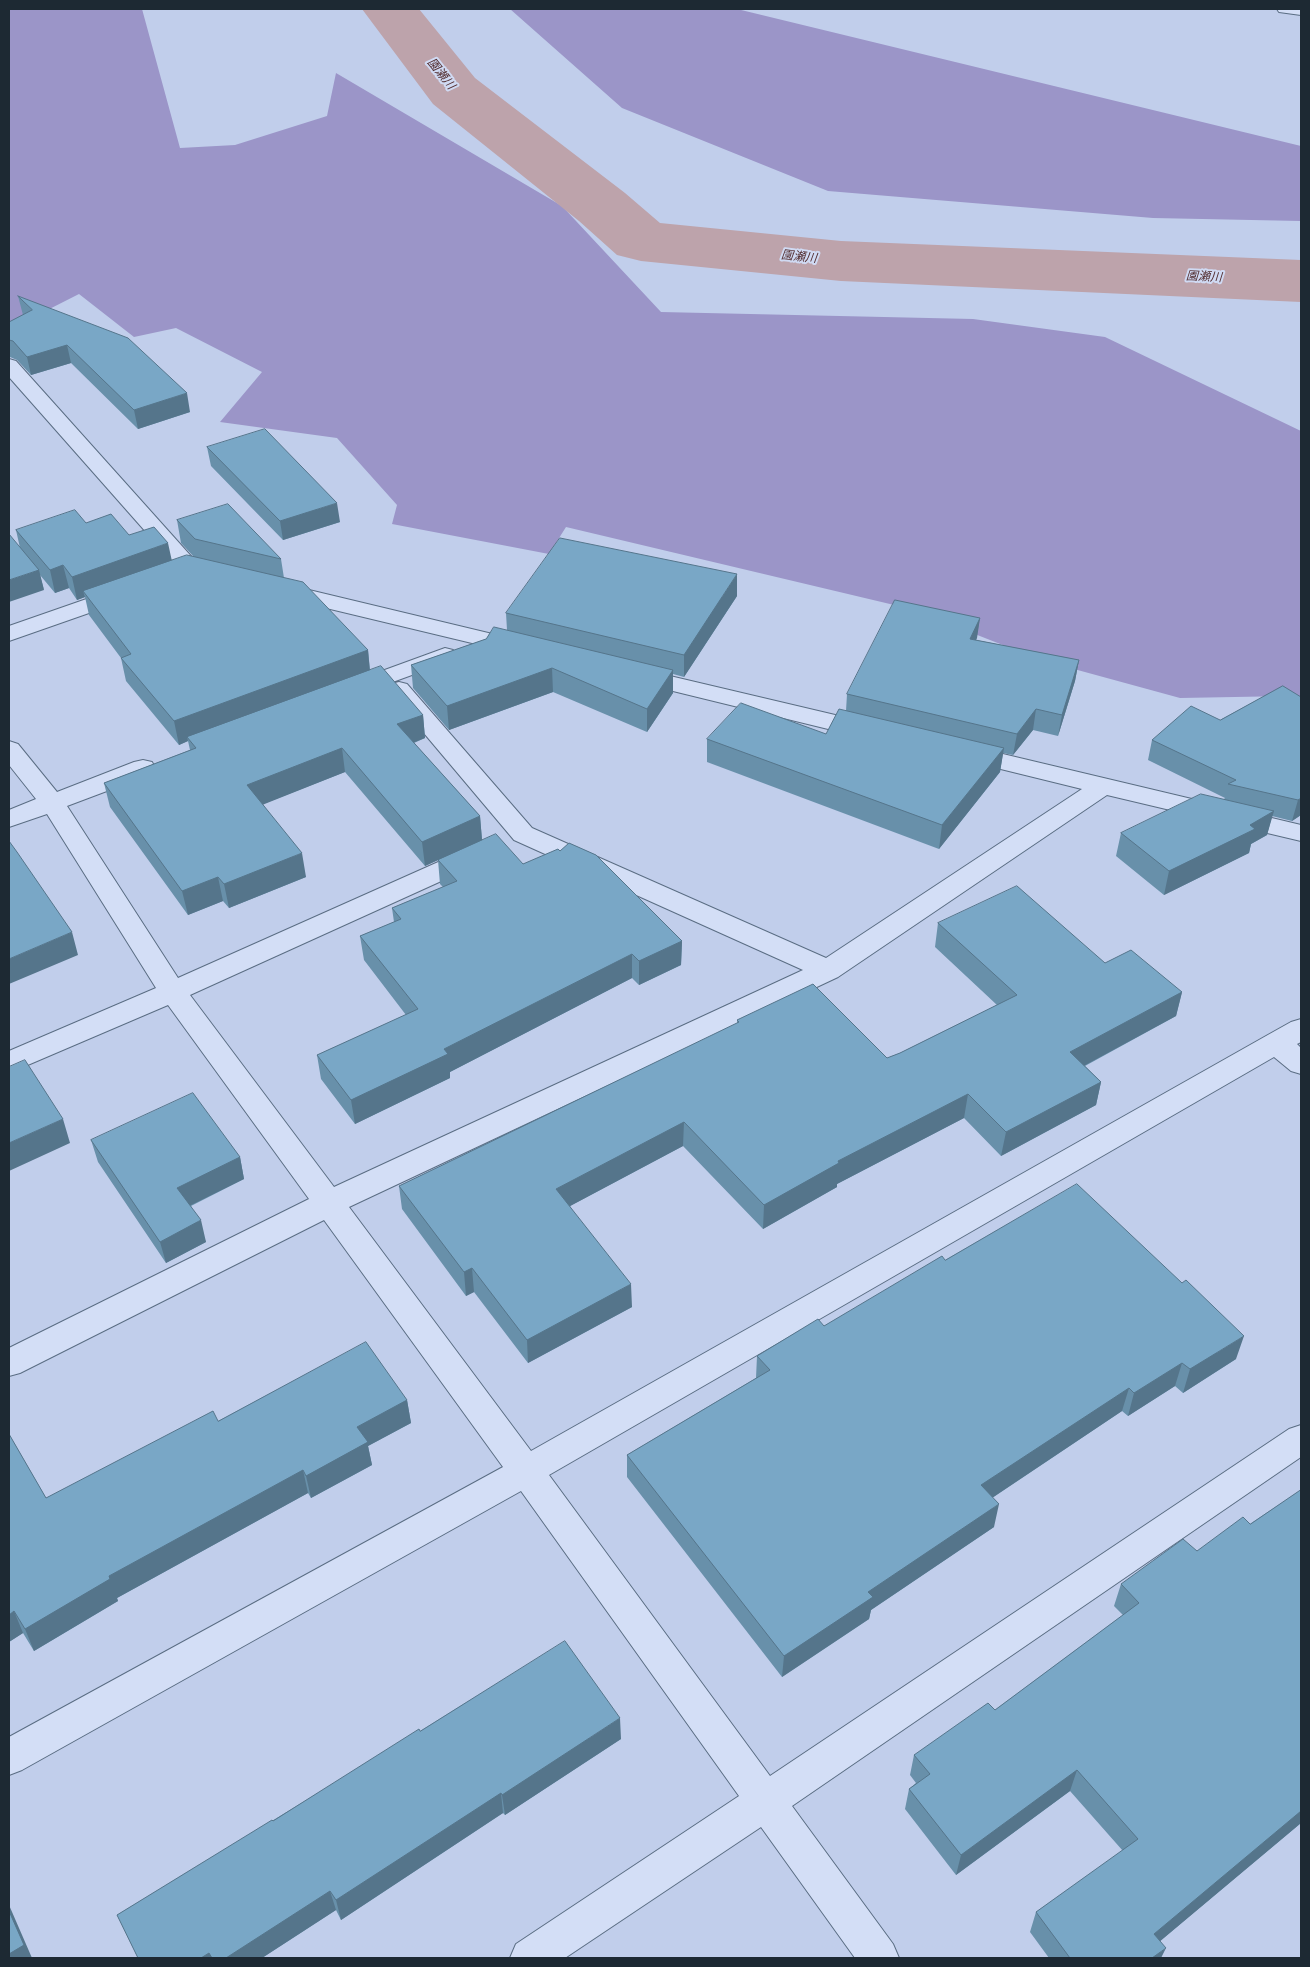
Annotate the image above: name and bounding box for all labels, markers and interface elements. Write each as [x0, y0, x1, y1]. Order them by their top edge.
water label: 園瀬川 [424, 55, 458, 93]
water label: 園瀬川 [780, 248, 818, 266]
water label: 園瀬川 [1186, 269, 1222, 285]

